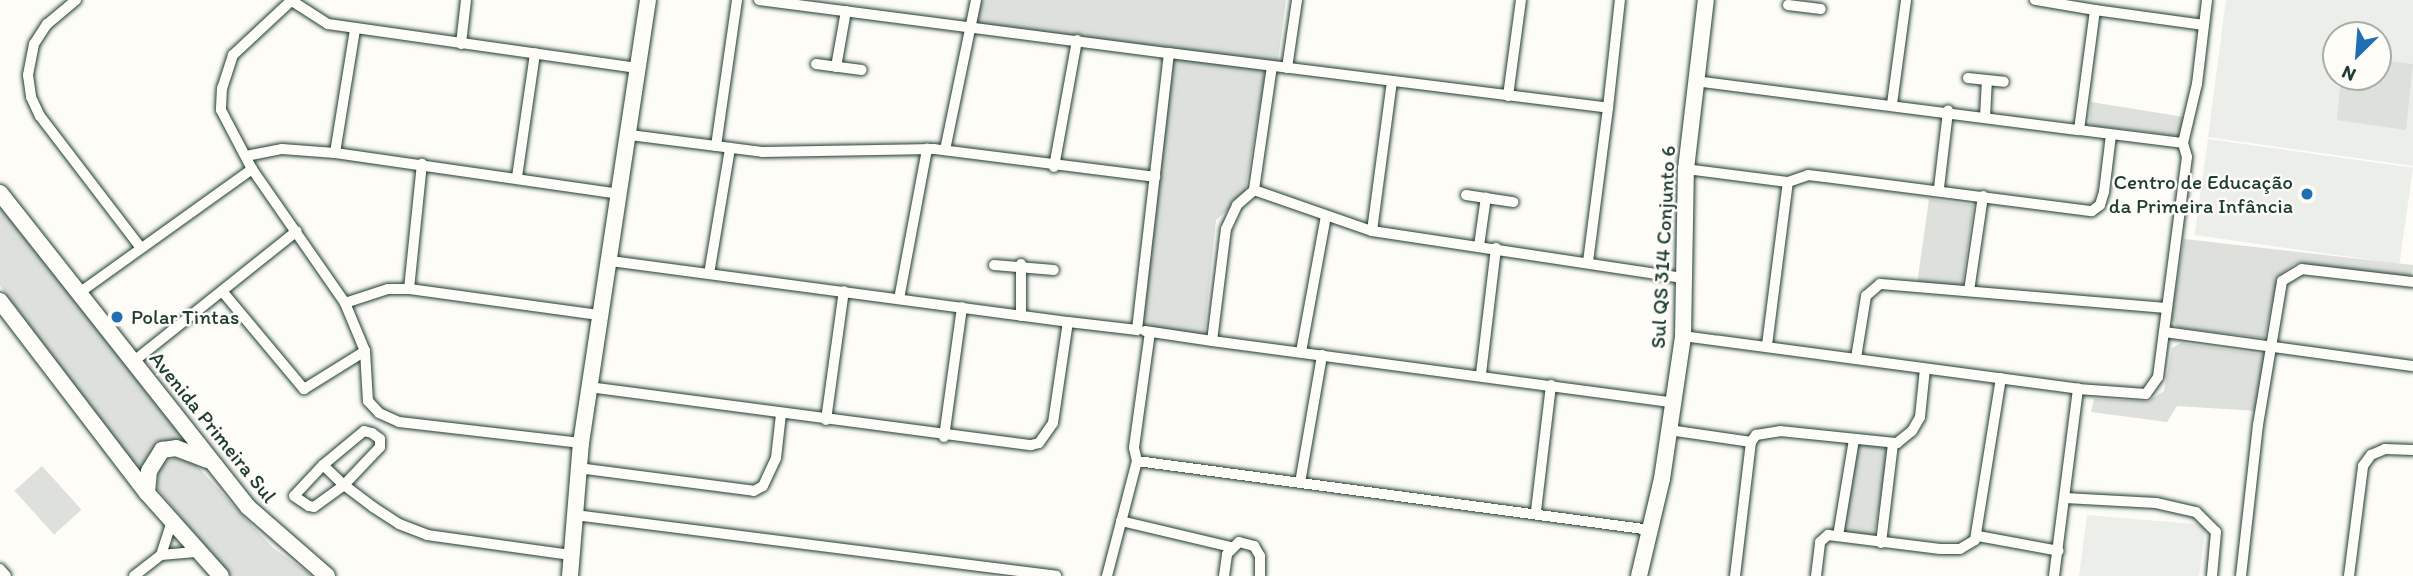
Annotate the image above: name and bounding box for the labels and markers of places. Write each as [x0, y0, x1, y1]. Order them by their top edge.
place label: Centro de Educação da Primeira Infância [2108, 169, 2293, 219]
marker: Centro de Educação da Primeira Infância [2299, 186, 2315, 202]
place label: Polar Tintas [131, 304, 239, 330]
marker: Polar Tintas [109, 309, 125, 325]

